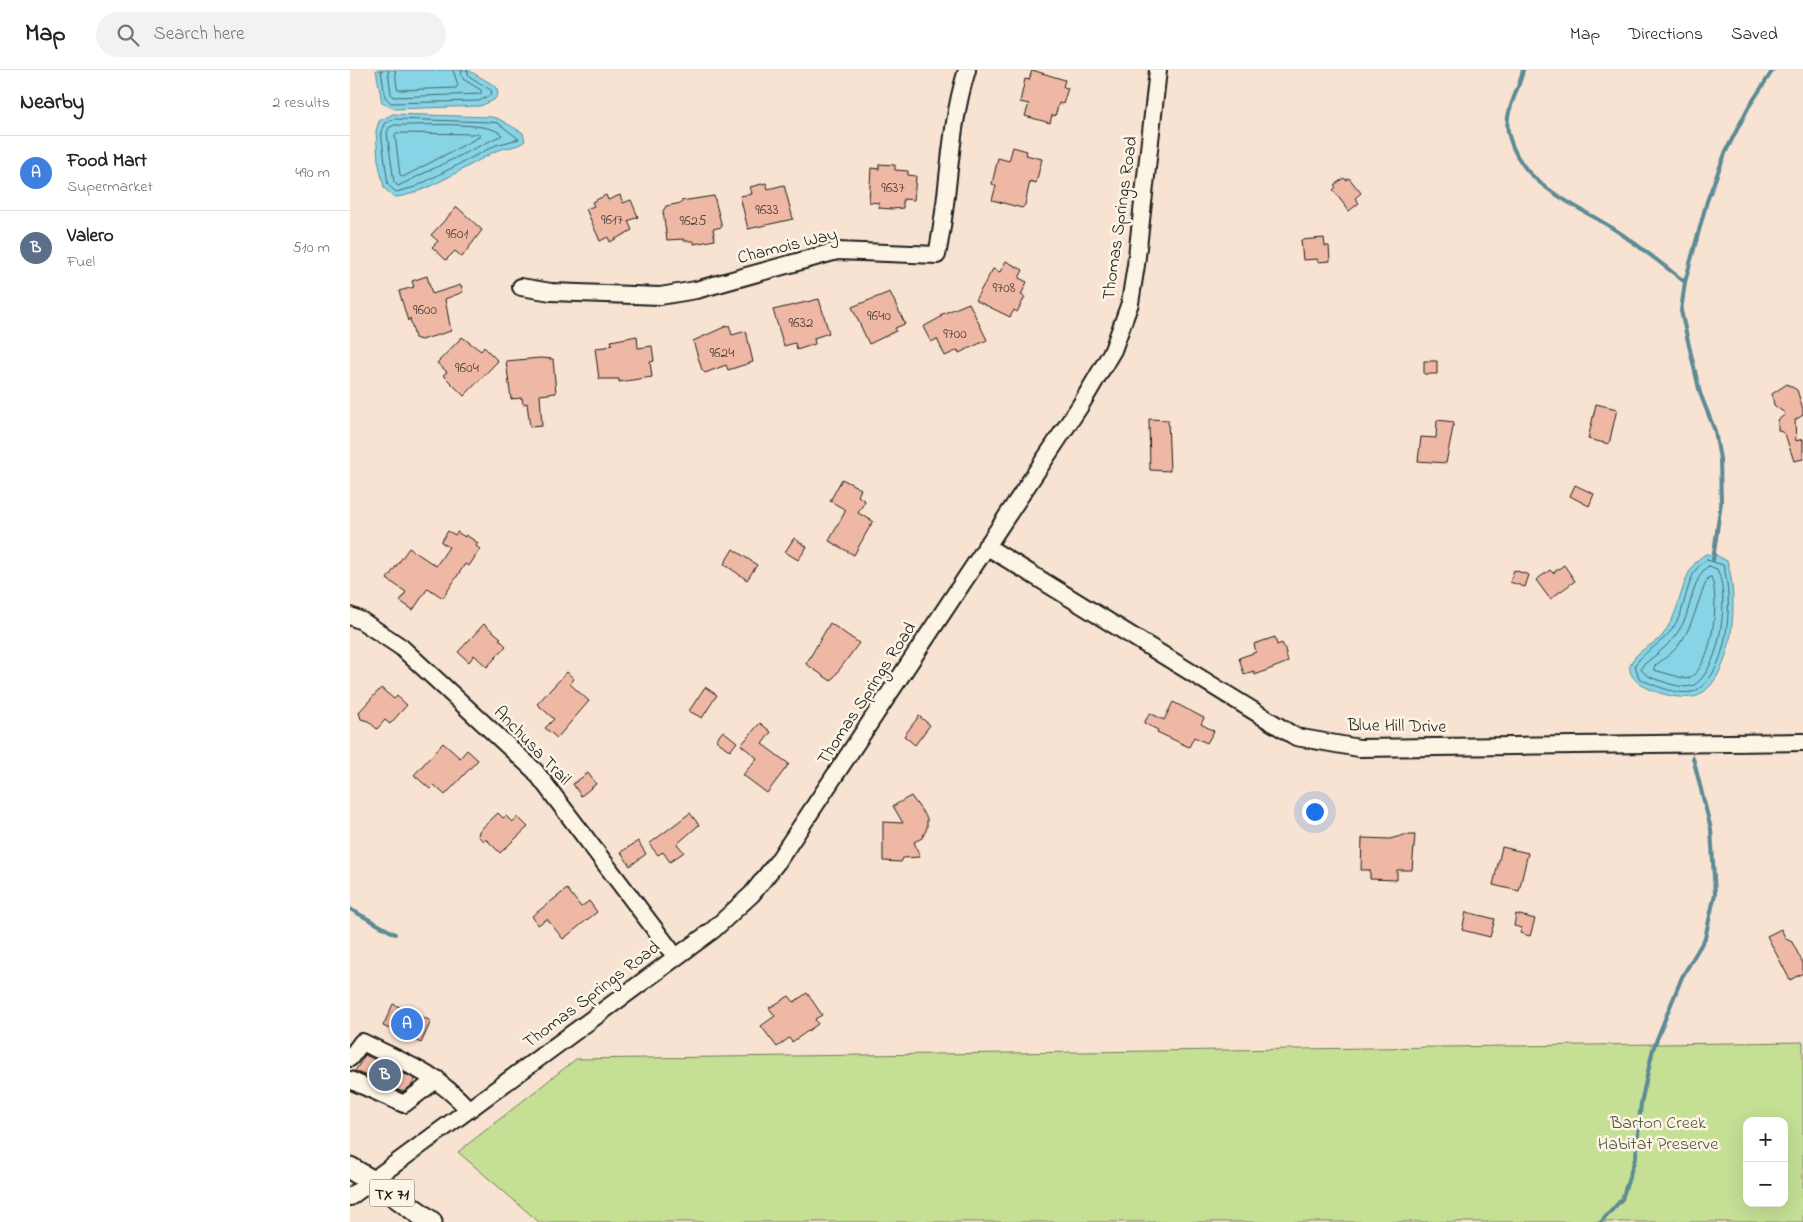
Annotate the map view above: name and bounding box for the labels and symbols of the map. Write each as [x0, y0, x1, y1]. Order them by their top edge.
street label: Thomas Springs Road [1097, 135, 1146, 302]
house number: 9637 [881, 177, 905, 199]
house number: 9633 [755, 199, 779, 221]
house number: 9617 [601, 209, 623, 231]
house number: 9625 [679, 210, 707, 232]
street label: Chamois Way [735, 222, 840, 272]
house number: 9601 [446, 223, 468, 245]
house number: 9708 [993, 277, 1016, 299]
house number: 9600 [413, 299, 438, 321]
house number: 9640 [867, 305, 891, 327]
house number: 9632 [789, 312, 814, 334]
house number: 9700 [943, 323, 967, 345]
house number: 9624 [710, 342, 734, 364]
house number: 9604 [455, 357, 479, 379]
street label: Thomas Springs Road [812, 618, 924, 771]
street label: Anchusa Trail [487, 701, 576, 792]
street label: Blue Hill Drive [1346, 713, 1447, 741]
your location [1302, 799, 1328, 825]
street label: Thomas Springs Road [518, 935, 667, 1057]
pin: A [391, 1005, 423, 1043]
pin: B [369, 1056, 401, 1094]
park label: Barton Creek Habitat Preserve [1598, 1111, 1719, 1158]
road number: TX 71 [370, 1180, 414, 1206]

